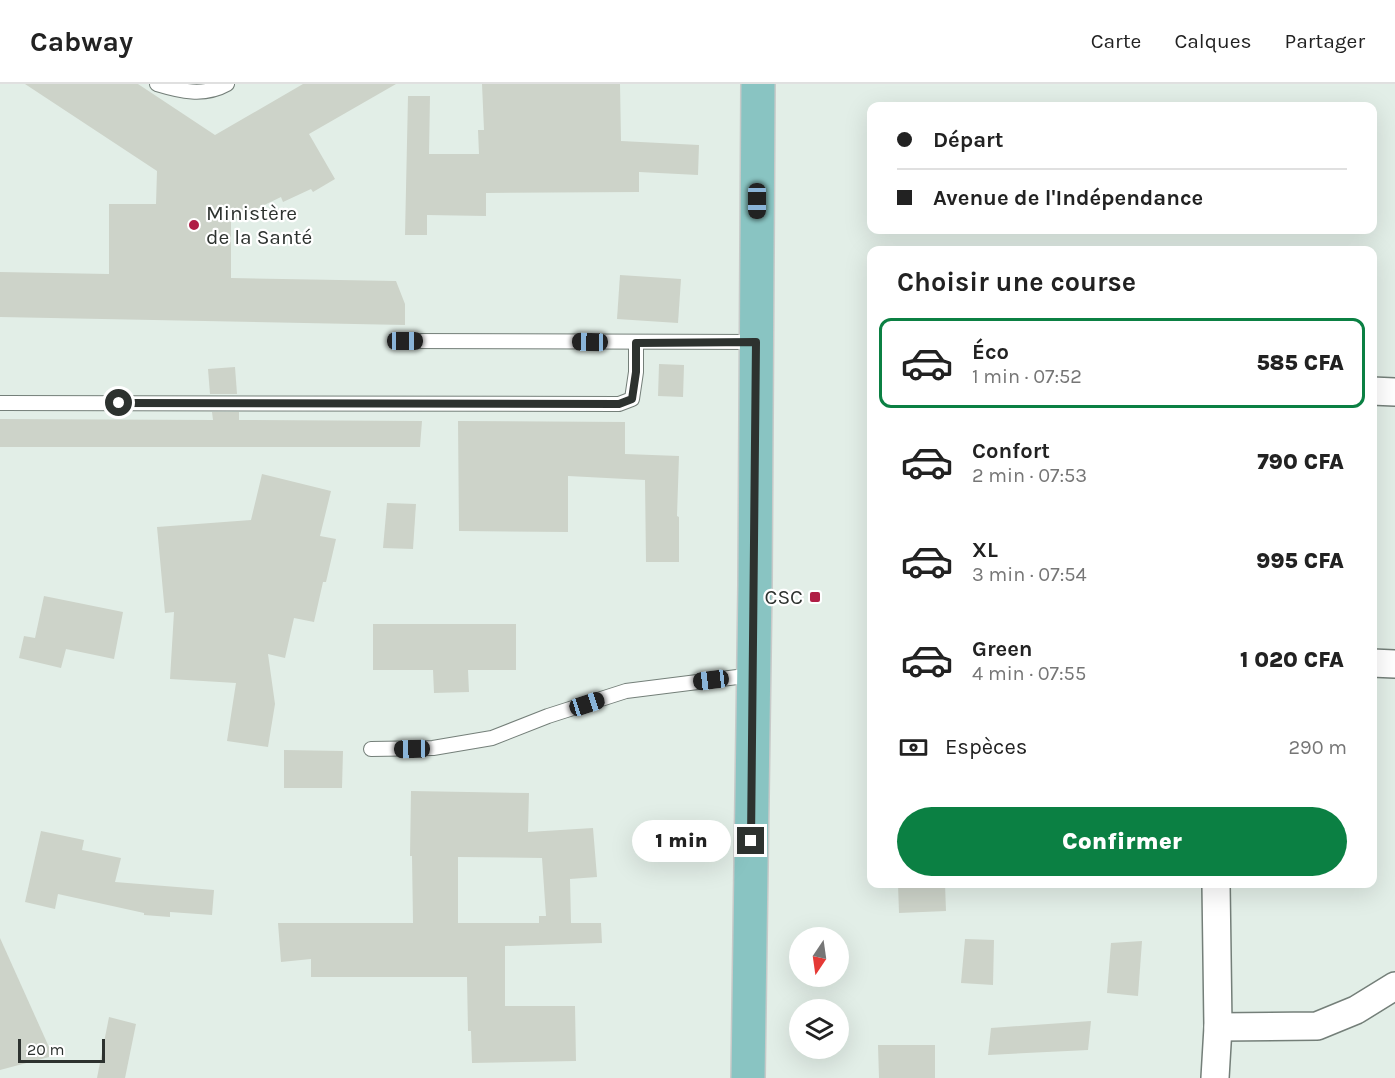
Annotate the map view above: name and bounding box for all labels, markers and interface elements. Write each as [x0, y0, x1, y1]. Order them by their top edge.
text: Cabway [30, 25, 133, 58]
text: Carte [1091, 29, 1141, 53]
text: Calques [1174, 29, 1252, 53]
text: Partager [1285, 29, 1365, 53]
text: Départ [933, 127, 1003, 153]
car [748, 183, 766, 219]
text: Avenue de l'Indépendance [933, 185, 1203, 211]
place label: Ministère de la Santé [206, 201, 312, 249]
marker: Ministère de la Santé [187, 218, 201, 232]
text: Choisir une course [897, 266, 1136, 298]
car [387, 332, 423, 350]
car [572, 333, 608, 351]
icon: car [900, 336, 954, 390]
text: Éco [972, 339, 1009, 365]
text: 585 CFA [1256, 350, 1344, 376]
text: 1 min · 07:52 [972, 365, 1082, 388]
route start [105, 389, 132, 416]
icon: car [900, 435, 954, 489]
text: Confort [972, 438, 1050, 464]
text: 790 CFA [1257, 449, 1344, 475]
text: 2 min · 07:53 [972, 464, 1087, 487]
icon: car [900, 534, 954, 588]
text: XL [972, 537, 998, 563]
text: 995 CFA [1256, 548, 1344, 574]
text: 3 min · 07:54 [972, 563, 1087, 586]
place label: CSC [765, 585, 803, 609]
marker: CSC [808, 590, 822, 604]
icon: car [900, 633, 954, 687]
text: Green [972, 636, 1033, 662]
text: 1 020 CFA [1240, 647, 1344, 673]
text: 4 min · 07:55 [972, 662, 1086, 685]
car [692, 669, 730, 691]
car [567, 690, 607, 718]
icon: cash [897, 731, 930, 764]
text: Espèces [945, 734, 1027, 760]
text: 290 m [1288, 736, 1347, 759]
car [394, 740, 430, 758]
button: Confirmer [897, 807, 1347, 876]
callout: 1 min [631, 820, 730, 862]
route end [737, 827, 764, 854]
text: 1 min [655, 829, 708, 852]
north arrow [789, 927, 849, 987]
map controls [789, 927, 849, 1059]
button: layers [789, 999, 849, 1059]
scale bar [18, 1036, 105, 1064]
text: 20 m [27, 1040, 65, 1059]

